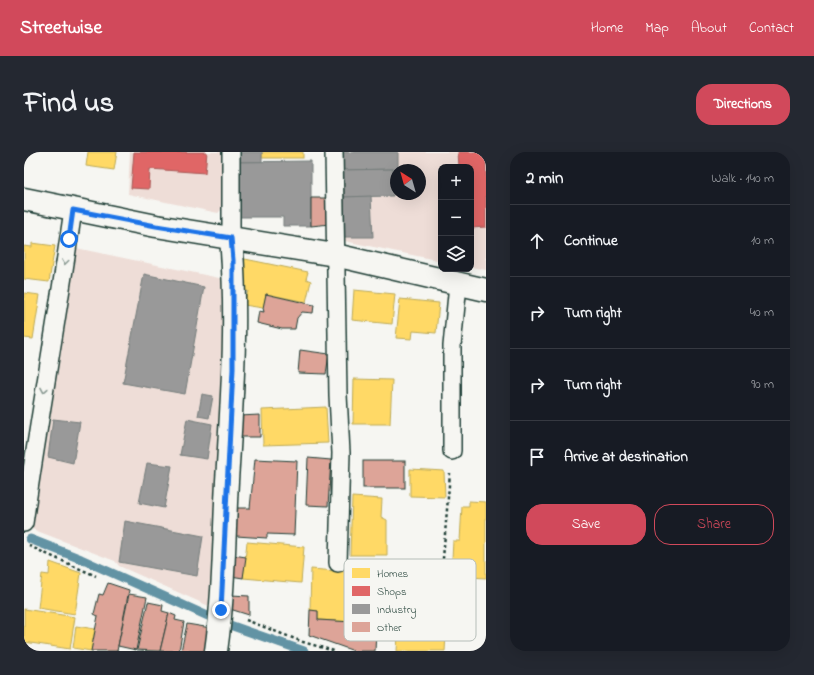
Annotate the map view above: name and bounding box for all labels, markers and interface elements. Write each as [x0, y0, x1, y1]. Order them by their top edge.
text: Streetwise [20, 15, 102, 42]
text: Home [591, 18, 623, 39]
text: Map [645, 18, 669, 39]
text: About [691, 18, 727, 39]
text: Contact [749, 18, 794, 39]
text: Find us [24, 84, 114, 125]
button: Directions [696, 84, 790, 125]
north arrow [390, 164, 426, 200]
map controls [438, 164, 474, 272]
button: + [438, 164, 474, 200]
text: 2 min [526, 166, 563, 191]
text: Walk · 140 m [711, 169, 774, 188]
button: − [438, 200, 474, 236]
route start [60, 230, 78, 248]
icon: ahead [526, 230, 548, 252]
text: Continue [564, 230, 618, 252]
text: 10 m [751, 231, 774, 250]
button: layers [438, 236, 474, 272]
one-way arrow [61, 259, 70, 265]
icon: right [526, 302, 548, 324]
text: Turn right [564, 302, 622, 324]
text: 40 m [750, 303, 774, 322]
icon: right [526, 374, 548, 396]
text: Turn right [564, 374, 622, 396]
text: 90 m [751, 375, 774, 394]
one-way arrow [40, 387, 49, 393]
icon: arrive [526, 446, 548, 468]
text: Arrive at destination [564, 446, 688, 468]
button: Save [526, 504, 646, 545]
button: Share [654, 504, 774, 545]
legend [344, 559, 476, 641]
text: Homes [377, 566, 409, 582]
text: Shops [377, 584, 407, 600]
route end [212, 601, 230, 619]
text: Industry [377, 602, 416, 619]
text: Other [377, 620, 402, 636]

